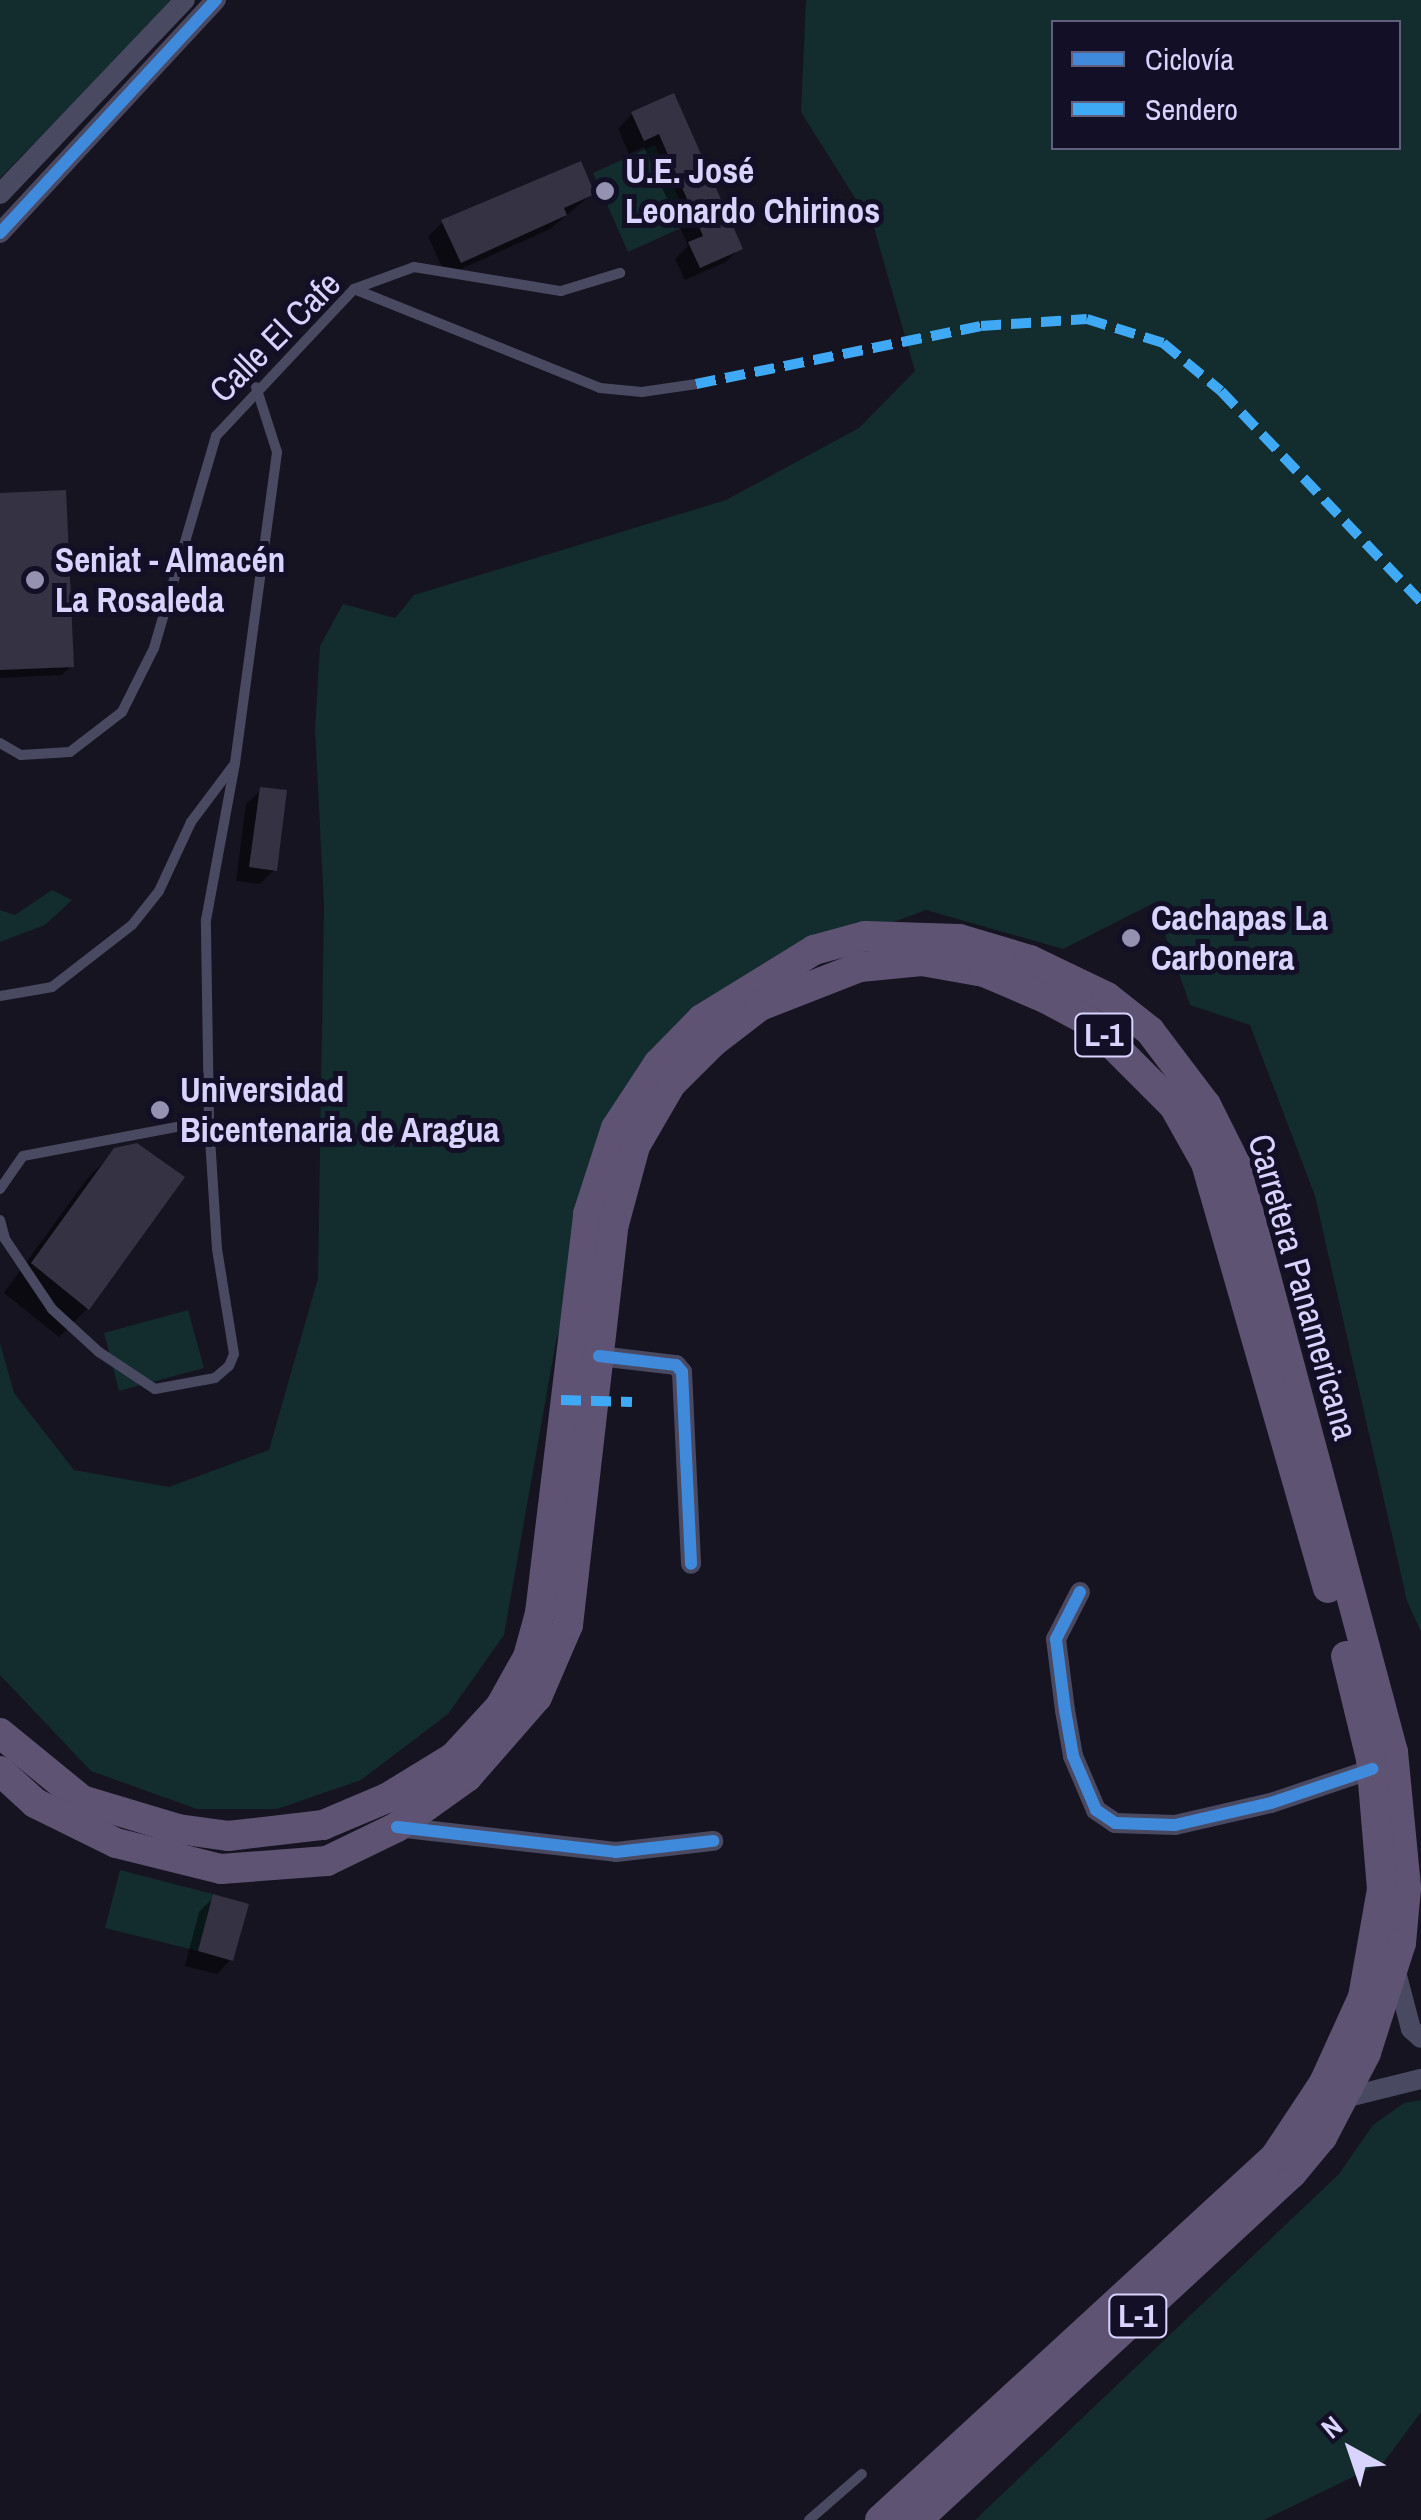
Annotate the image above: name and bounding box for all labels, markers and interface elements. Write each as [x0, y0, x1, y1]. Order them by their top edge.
legend [1051, 20, 1401, 150]
text: Ciclovía [1145, 39, 1234, 79]
text: Sendero [1145, 89, 1238, 129]
place label: U.E. José Leonardo Chirinos [625, 150, 880, 232]
marker: U.E. José Leonardo Chirinos [594, 180, 616, 202]
street label: Calle El Cafe [201, 263, 349, 411]
place label: Seniat - Almacén La Rosaleda [55, 539, 286, 621]
marker: Seniat - Almacén La Rosaleda [24, 569, 46, 591]
place label: Cachapas La Carbonera [1151, 897, 1328, 979]
marker: Cachapas La Carbonera [1120, 927, 1142, 949]
road number: L-1 [1074, 1008, 1134, 1062]
place label: Universidad Bicentenaria de Aragua [180, 1069, 501, 1151]
marker: Universidad Bicentenaria de Aragua [149, 1099, 171, 1121]
street label: Carretera Panamericana [1239, 1129, 1367, 1445]
road number: L-1 [1108, 2289, 1168, 2343]
north arrow [1301, 2400, 1401, 2500]
text: N [1313, 2407, 1350, 2447]

